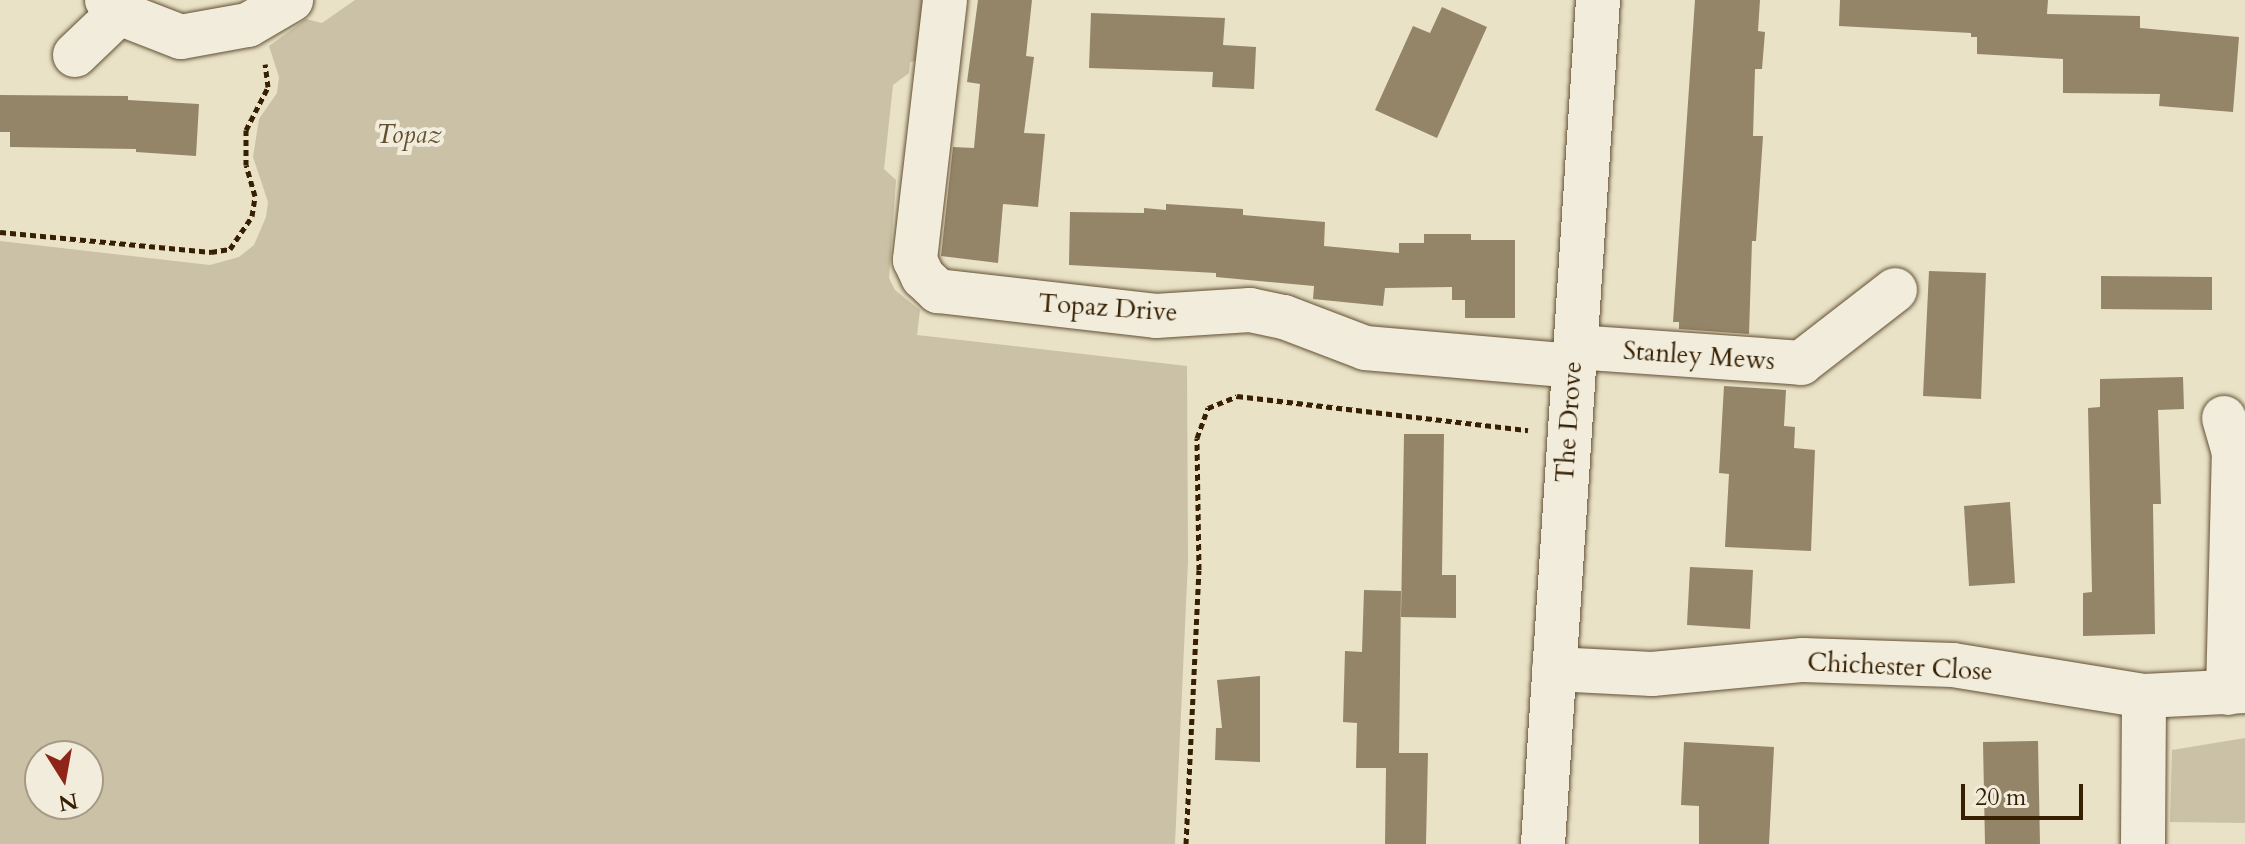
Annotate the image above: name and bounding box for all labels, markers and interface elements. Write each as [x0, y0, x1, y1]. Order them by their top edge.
park label: Topaz [376, 119, 442, 151]
street label: Topaz Drive [1037, 288, 1179, 328]
street label: Stanley Mews [1622, 335, 1776, 377]
street label: The Drove [1549, 360, 1589, 484]
street label: Chichester Close [1806, 647, 1994, 687]
north arrow [24, 740, 104, 820]
scale bar [1965, 768, 2087, 818]
text: 20 m [1975, 781, 2026, 814]
text: N [56, 785, 80, 818]

